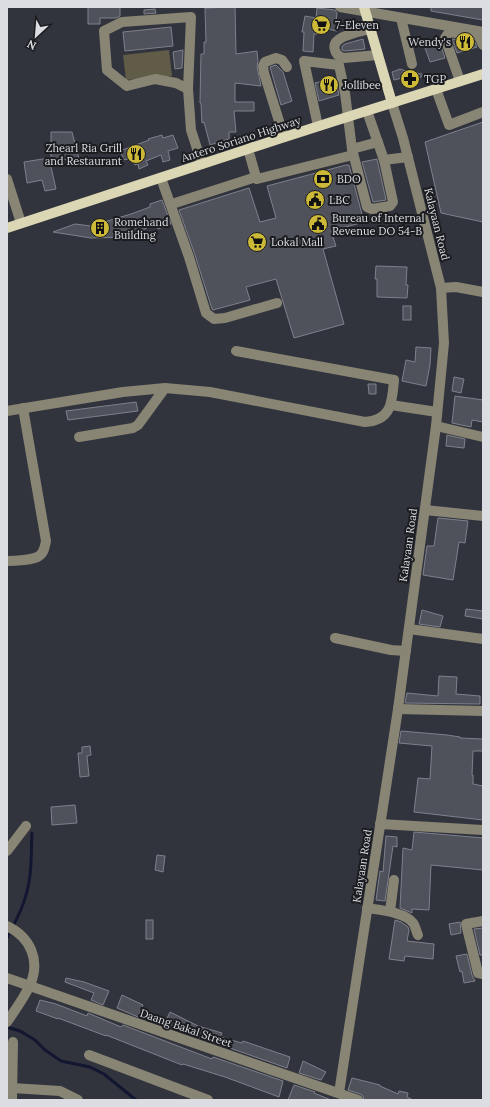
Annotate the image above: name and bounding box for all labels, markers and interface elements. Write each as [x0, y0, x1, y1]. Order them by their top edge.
supermarket icon: 7-Eleven [310, 14, 332, 36]
north arrow [16, 16, 56, 56]
place label: 7-Eleven [335, 18, 379, 32]
restaurant icon: Wendy's [454, 31, 476, 53]
place label: Wendy's [408, 35, 451, 49]
text: N [24, 37, 39, 53]
pharmacy icon: TGP [399, 68, 421, 90]
place label: TGP [424, 72, 446, 86]
restaurant icon: Jollibee [318, 74, 340, 96]
place label: Jollibee [342, 78, 381, 92]
street label: Antero Soriano Highway [179, 113, 303, 165]
place label: Zhearl Ria Grill and Restaurant [45, 141, 123, 168]
restaurant icon: Zhearl Ria Grill and Restaurant [125, 143, 147, 165]
bank icon: BDO [312, 168, 334, 190]
place label: BDO [337, 172, 361, 186]
street label: Kalayaan Road [421, 186, 453, 262]
public building icon: LBC [304, 189, 326, 211]
place label: LBC [329, 193, 350, 207]
place label: Bureau of Internal Revenue DO 54-B [332, 211, 425, 238]
public building icon: Bureau of Internal Revenue DO 54-B [307, 213, 329, 235]
place label: Romehand Building [114, 215, 169, 242]
building icon: Romehand Building [89, 217, 111, 239]
supermarket icon: Lokal Mall [246, 231, 268, 253]
place label: Lokal Mall [271, 235, 323, 249]
street label: Kalayaan Road [396, 507, 420, 583]
street label: Kalayaan Road [349, 828, 375, 904]
street label: Daang Bakal Street [138, 1006, 235, 1051]

